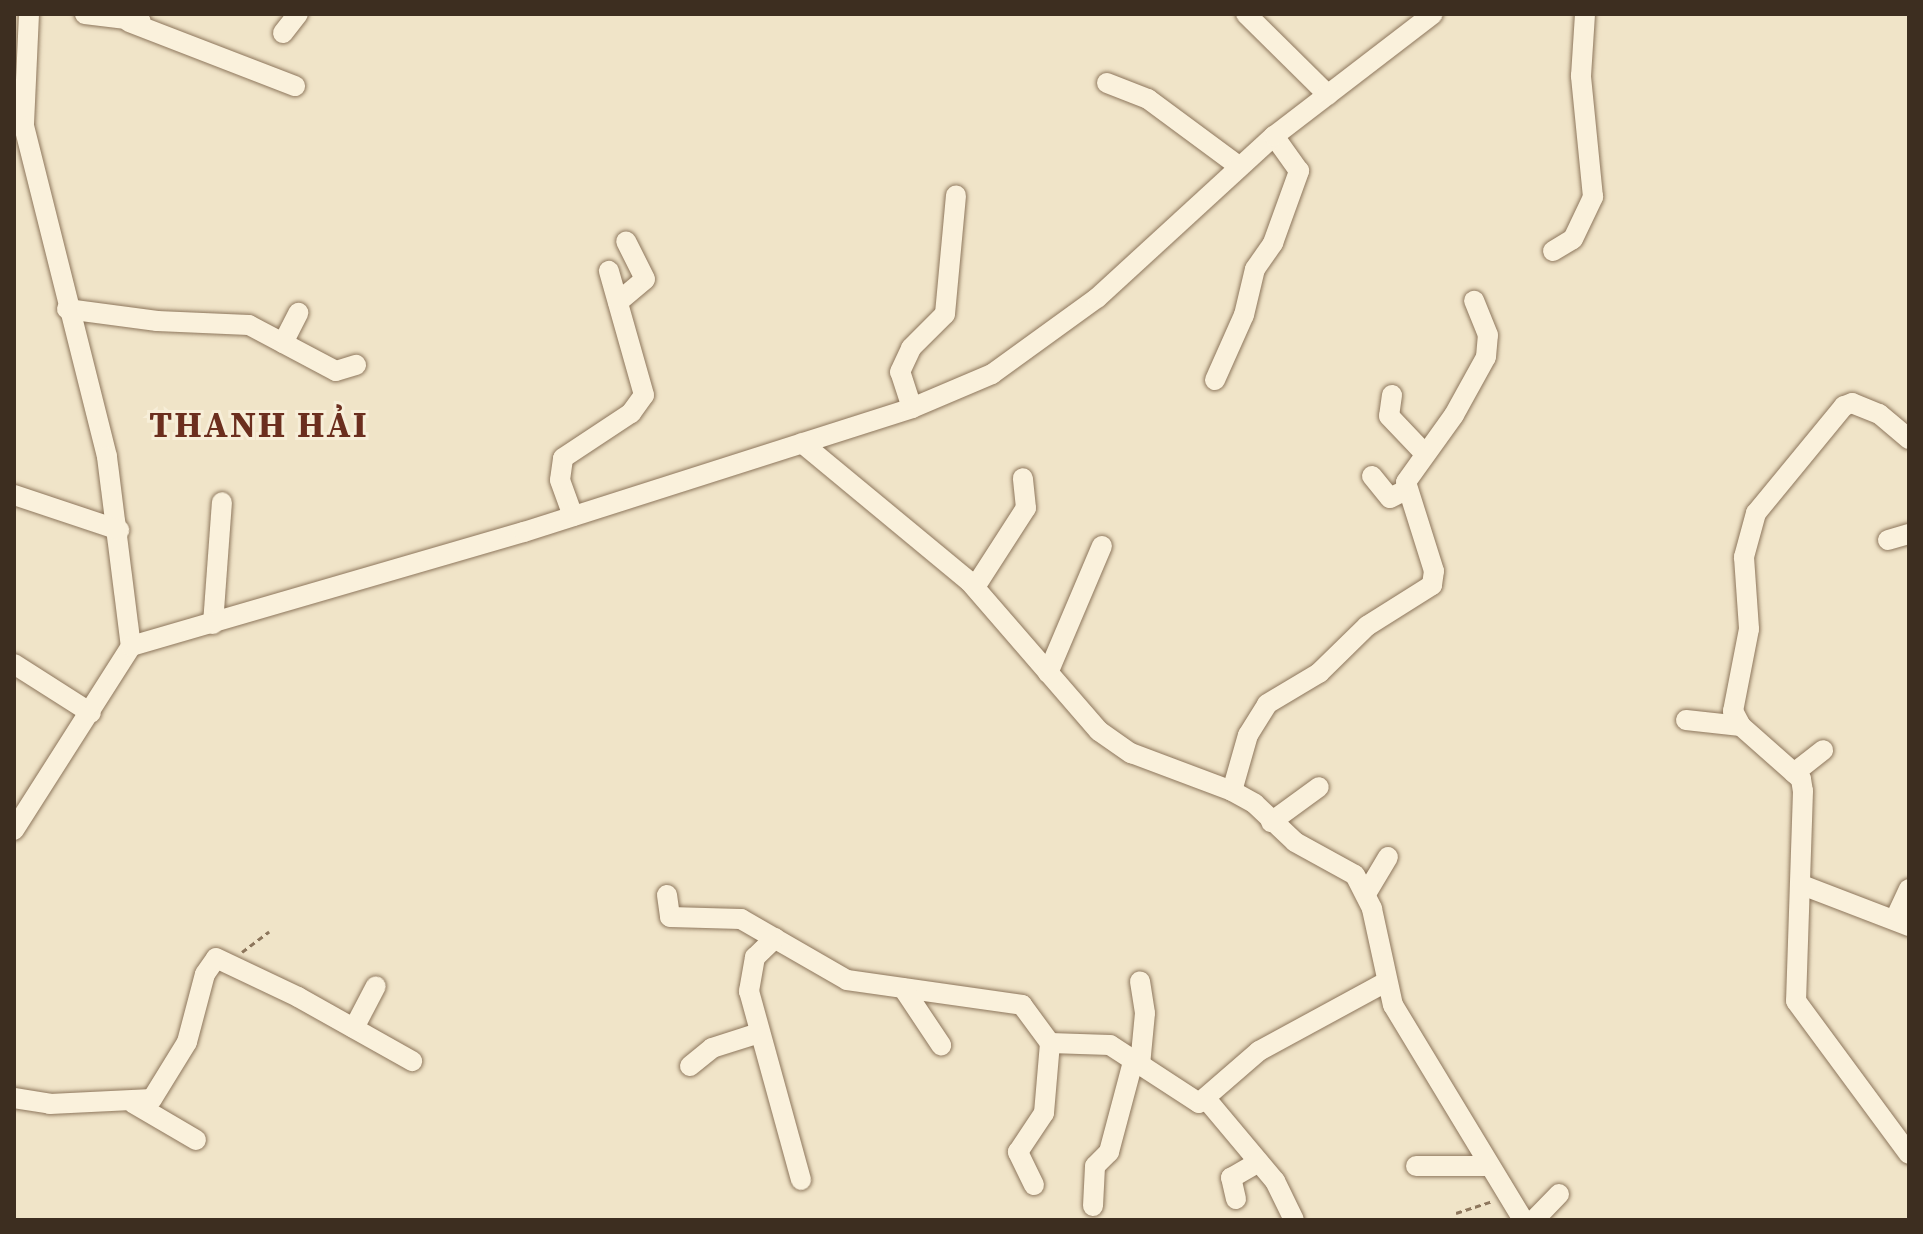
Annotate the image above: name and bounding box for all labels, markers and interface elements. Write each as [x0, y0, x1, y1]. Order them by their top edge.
district label: THANH HẢI [149, 403, 369, 447]

